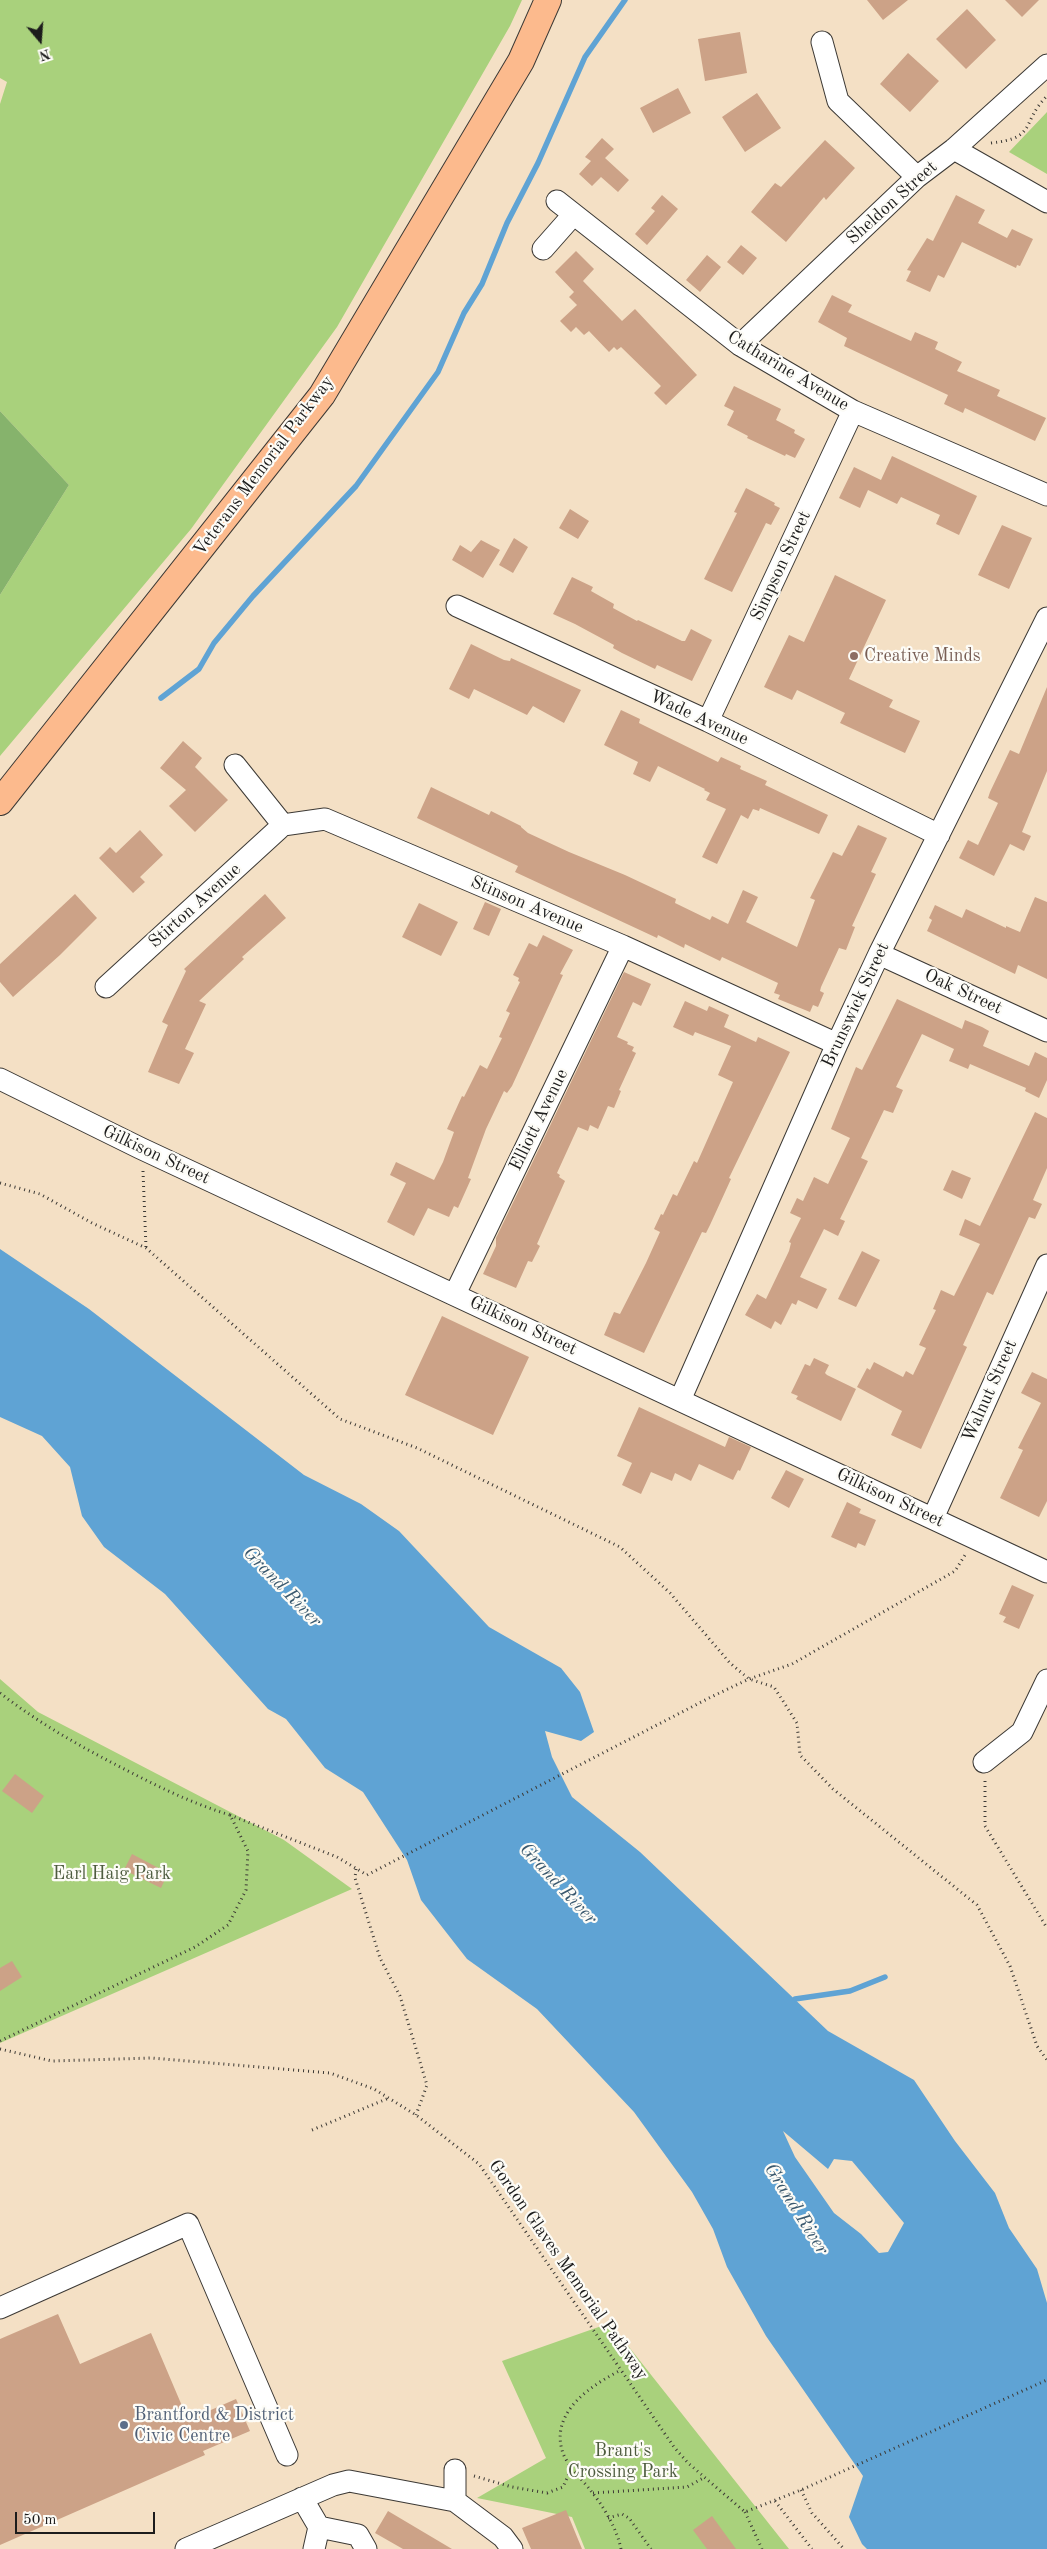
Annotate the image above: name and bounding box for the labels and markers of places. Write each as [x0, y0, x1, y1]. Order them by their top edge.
place label: Creative Minds [864, 645, 981, 667]
marker: Creative Minds [848, 650, 860, 662]
place label: Brantford & District Civic Centre [134, 2404, 294, 2446]
marker: Brantford & District Civic Centre [118, 2419, 130, 2431]

